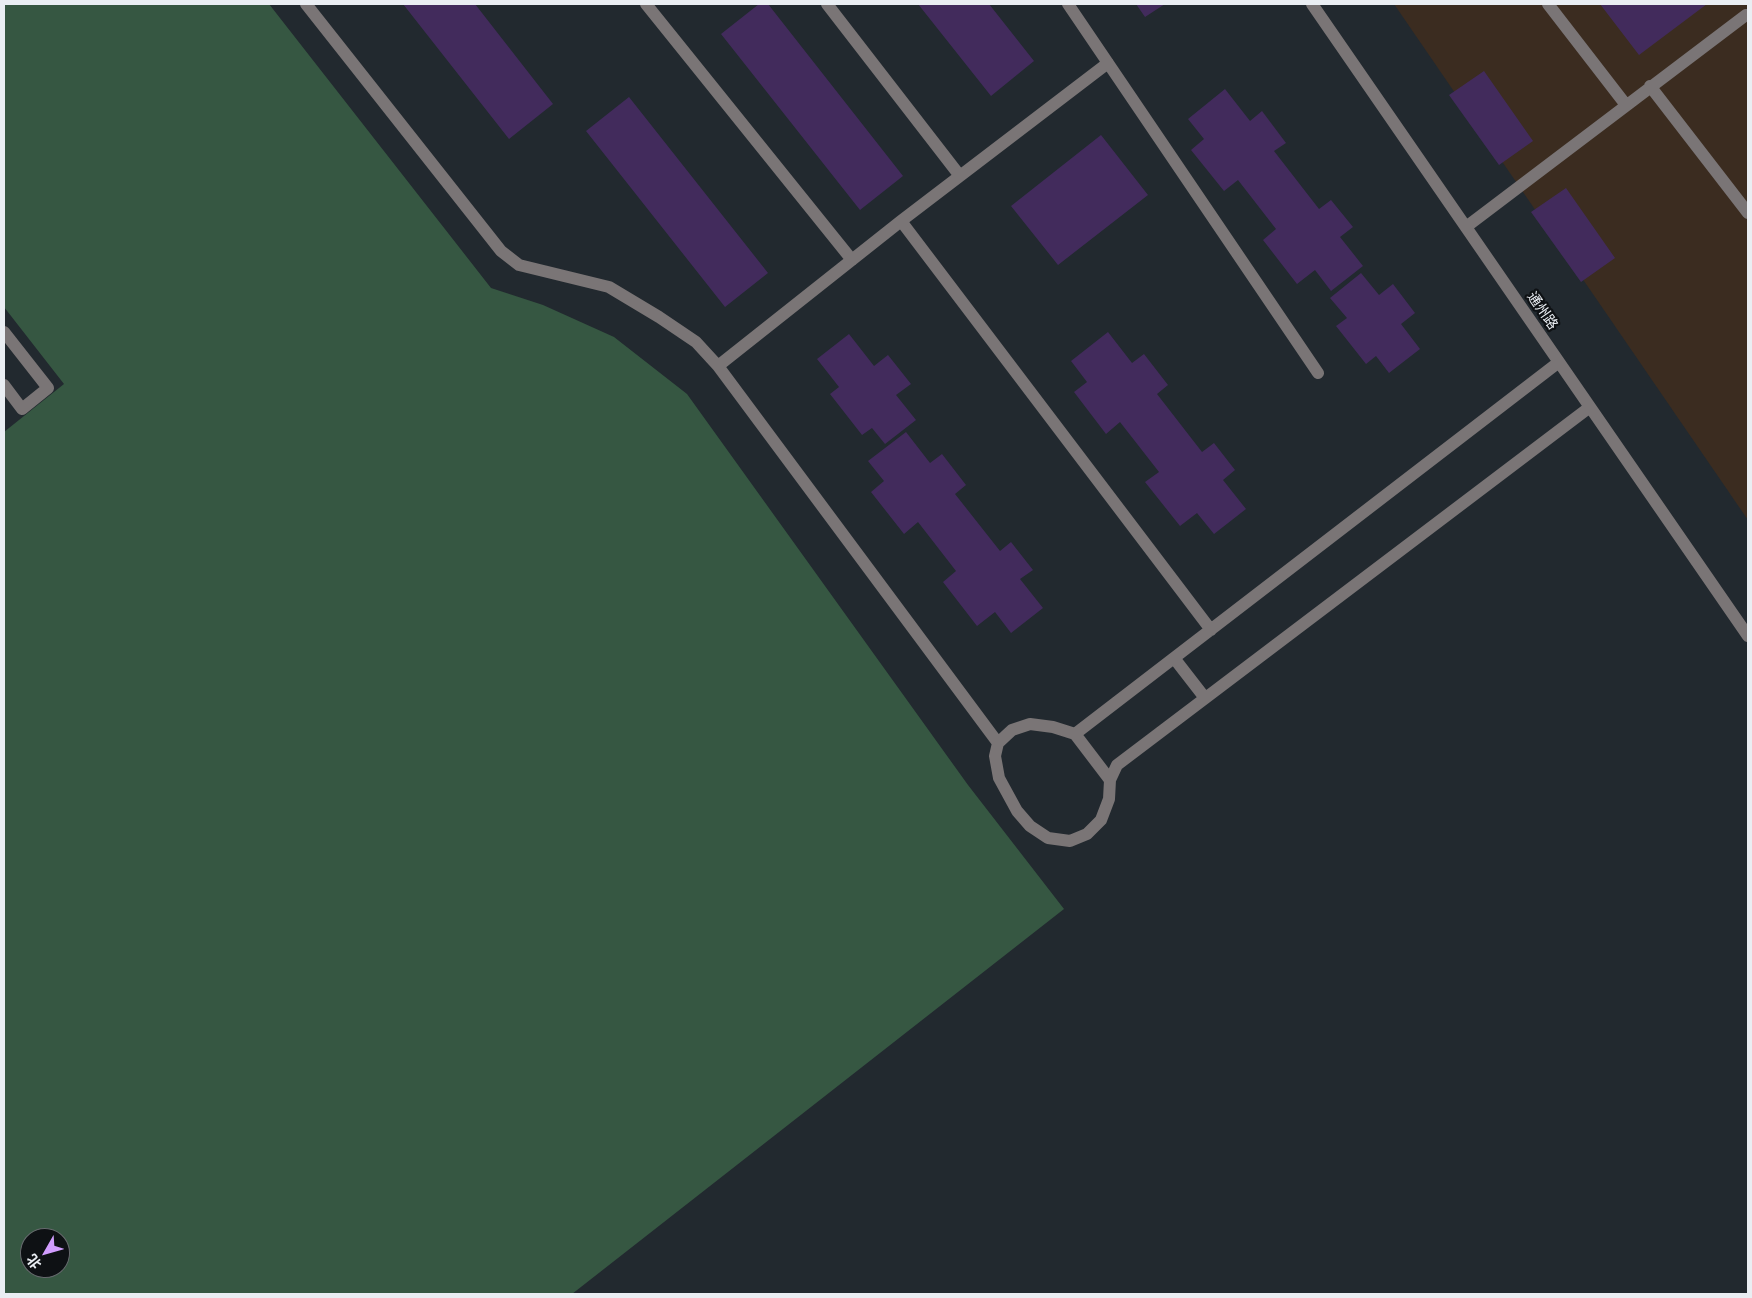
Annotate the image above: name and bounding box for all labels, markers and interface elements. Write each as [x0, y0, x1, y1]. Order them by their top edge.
street label: 通州路 [1523, 289, 1561, 333]
north arrow [20, 1228, 70, 1278]
text: 北 [23, 1251, 45, 1272]

